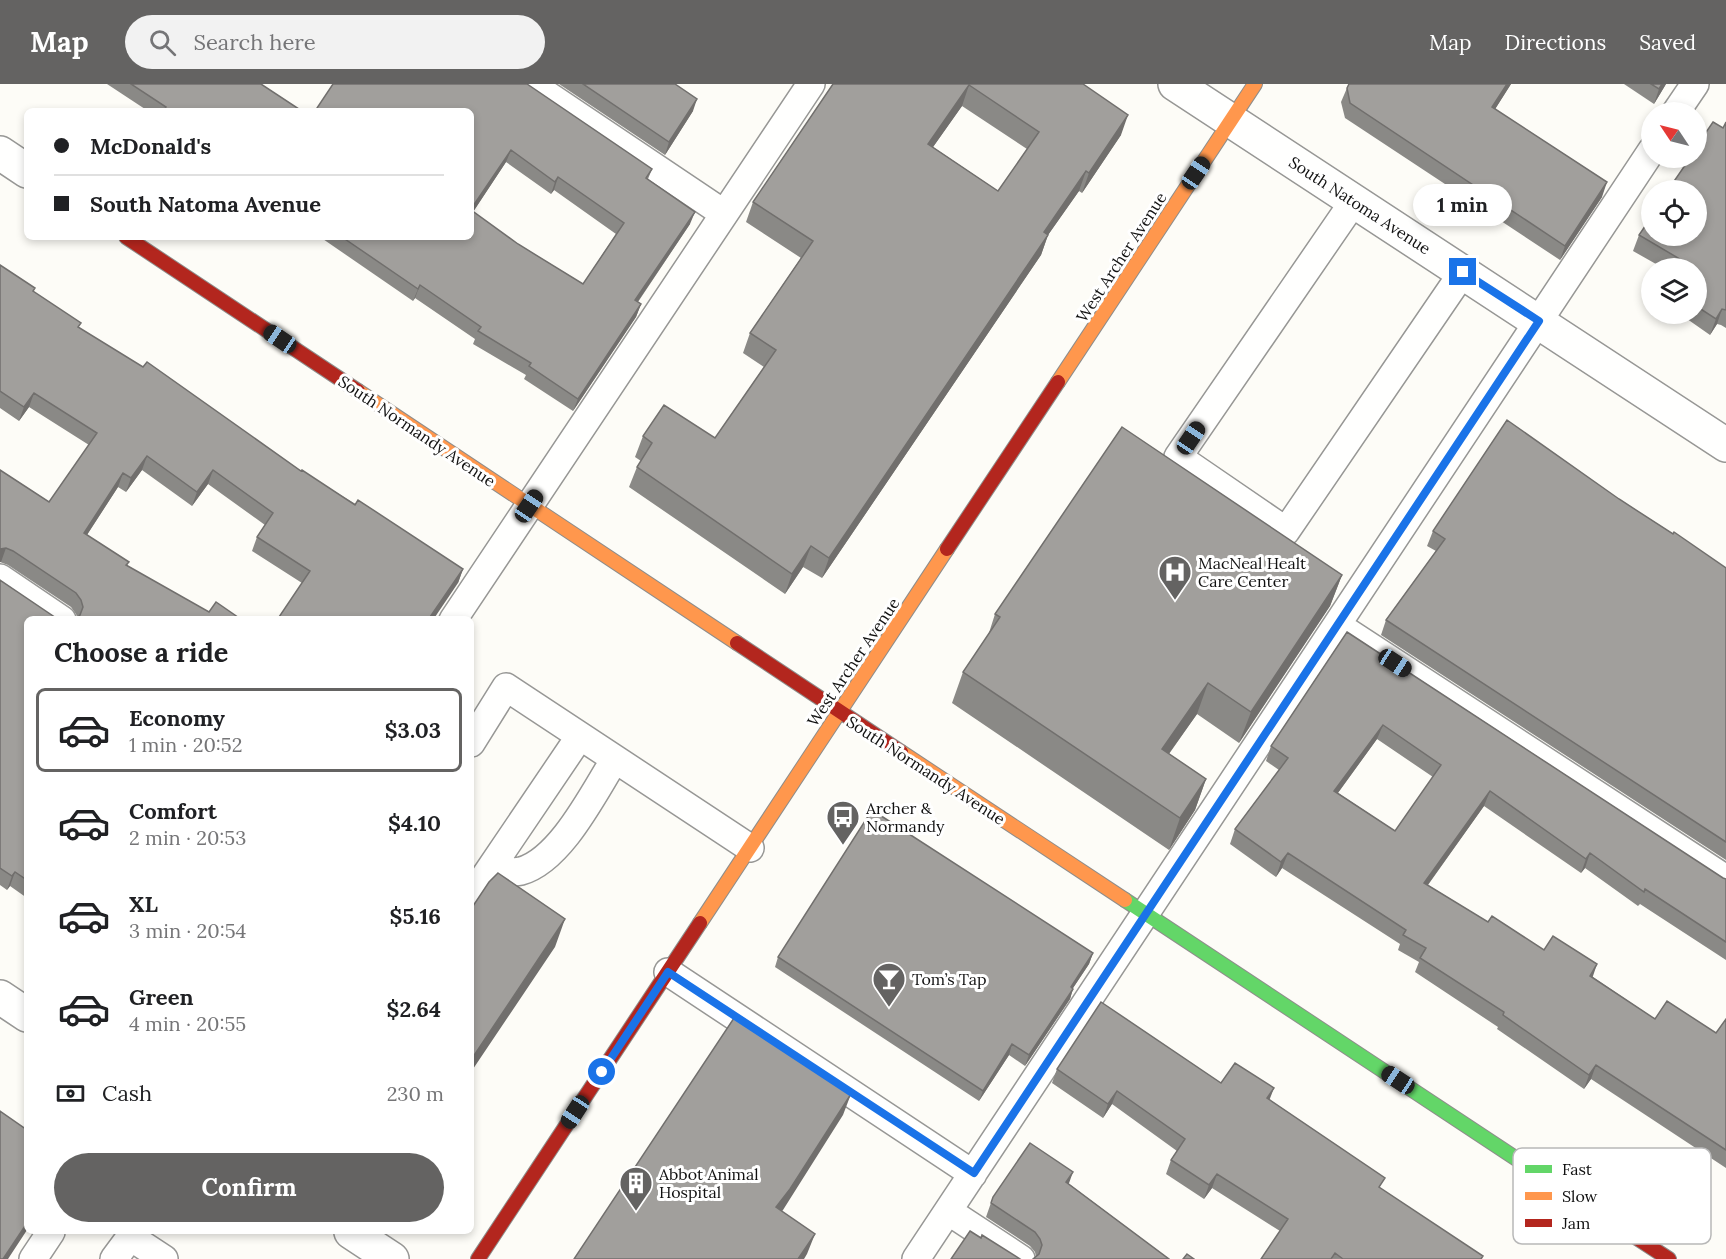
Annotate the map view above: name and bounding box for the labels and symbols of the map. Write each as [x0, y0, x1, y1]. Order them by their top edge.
north arrow [1641, 102, 1707, 168]
street label: South Natoma Avenue [1285, 152, 1435, 258]
car [1178, 153, 1214, 193]
callout: 1 min [1414, 185, 1512, 227]
street label: West Archer Avenue [1072, 188, 1171, 326]
route end [1449, 258, 1476, 285]
car [260, 321, 300, 357]
street label: South Normandy Avenue [335, 371, 500, 491]
car [1173, 418, 1209, 458]
car [511, 486, 547, 526]
place label: MacNeal Healt Care Center [1198, 553, 1307, 591]
hospital icon: MacNeal Healt Care Center [1157, 554, 1193, 601]
street label: West Archer Avenue [803, 594, 904, 730]
car [1375, 646, 1415, 680]
street label: South Normandy Avenue [843, 711, 1009, 829]
place label: Archer & Normandy [865, 798, 945, 836]
bus stop icon: Archer & Normandy [825, 799, 861, 846]
bar icon: Tom’s Tap [871, 961, 907, 1008]
place label: Tom’s Tap [912, 969, 987, 989]
route start [588, 1058, 615, 1085]
car [1378, 1063, 1418, 1097]
car [558, 1092, 592, 1132]
legend [1513, 1148, 1711, 1244]
text: Fast [1562, 1159, 1593, 1179]
place label: Abbot Animal Hospital [658, 1164, 759, 1202]
building icon: Abbot Animal Hospital [618, 1165, 654, 1212]
text: Slow [1562, 1186, 1598, 1206]
text: Jam [1561, 1213, 1590, 1233]

